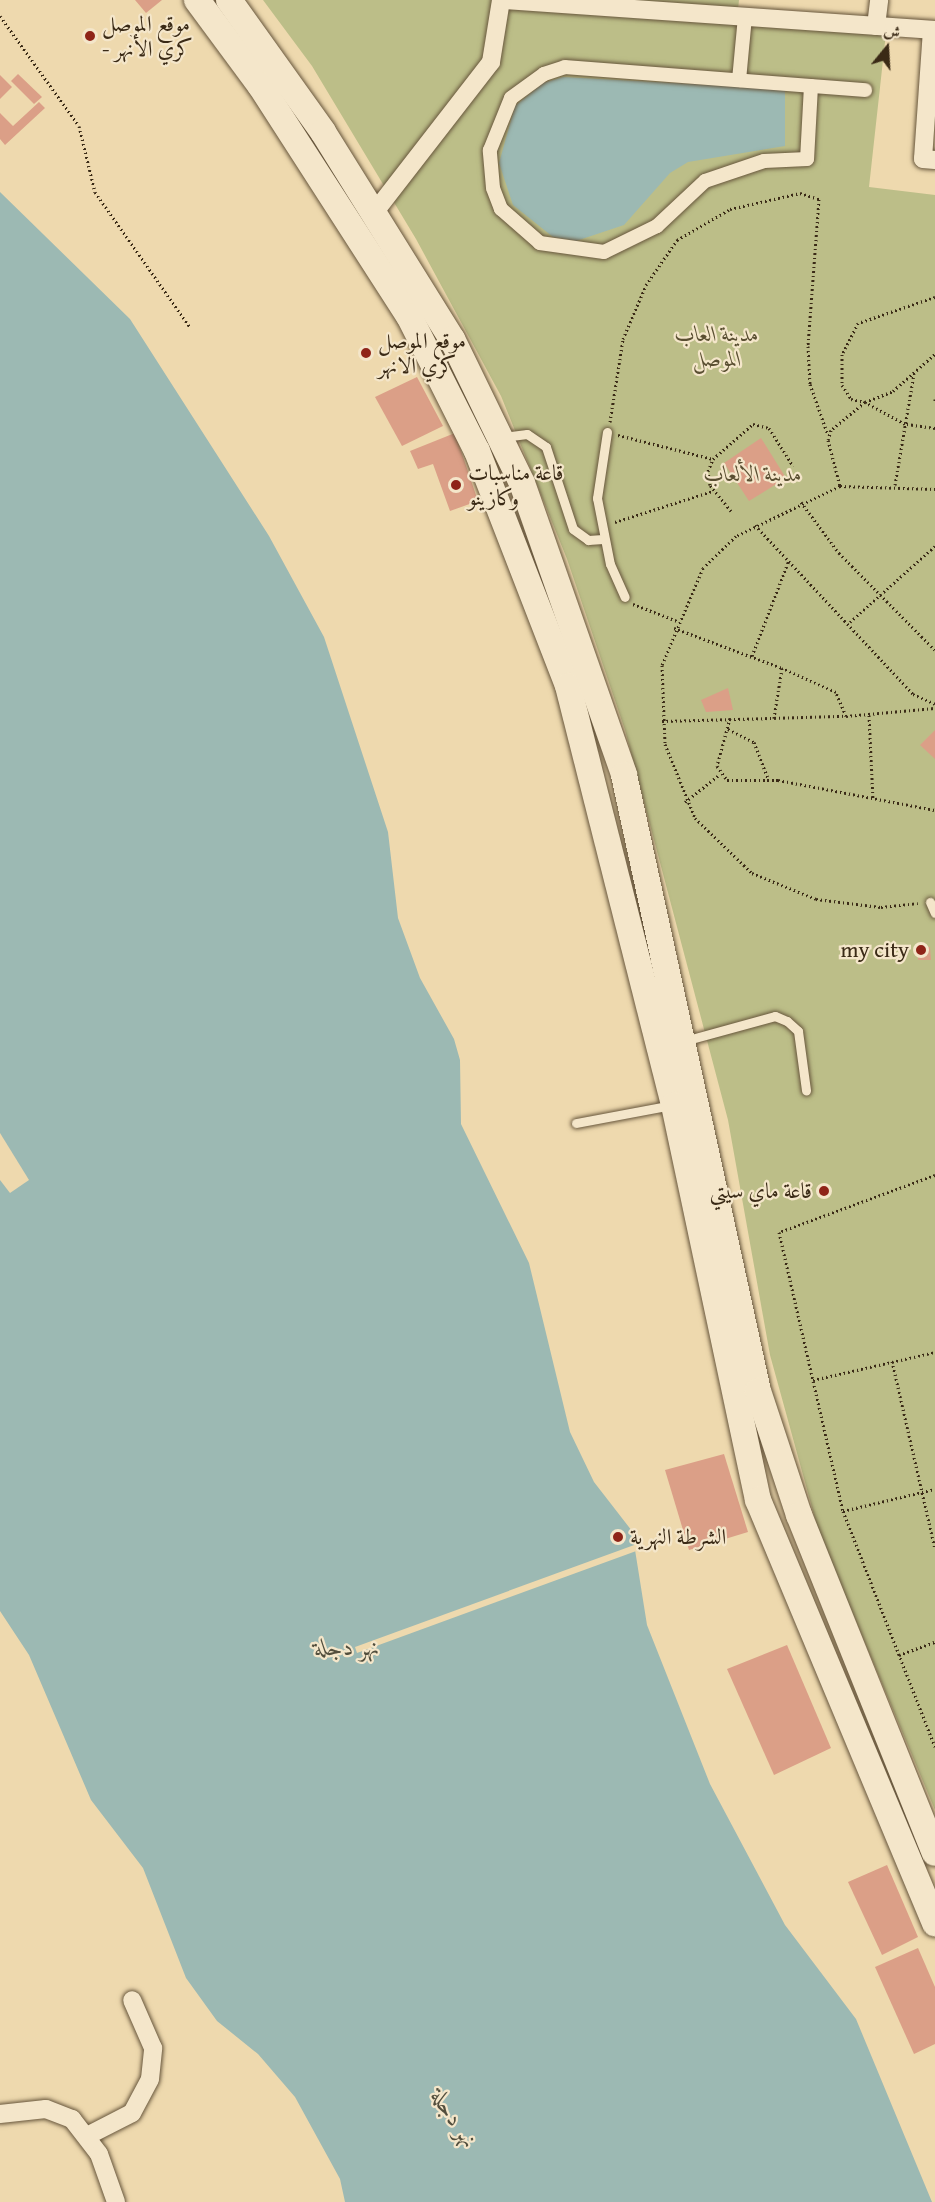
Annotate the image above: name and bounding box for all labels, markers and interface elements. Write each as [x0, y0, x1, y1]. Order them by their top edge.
place label: موقع الموصل - كري الأنهر [102, 10, 193, 62]
text: ش [881, 17, 904, 45]
north arrow [857, 18, 917, 78]
marker: موقع الموصل - كري الأنهر [83, 29, 97, 43]
park label: مدينة العاب الموصل [675, 320, 759, 372]
place label: موقع الموصل كري الانهر [378, 327, 466, 378]
marker: موقع الموصل كري الانهر [359, 346, 373, 360]
place label: قاعة مناسبات وكازينو [468, 459, 564, 511]
park label: مدينة الألعاب [704, 461, 802, 487]
marker: قاعة مناسبات وكازينو [449, 478, 463, 492]
place label: my city [841, 937, 909, 963]
marker: my city [914, 943, 928, 957]
place label: قاعة ماي سيتي [710, 1178, 812, 1204]
marker: قاعة ماي سيتي [817, 1184, 831, 1198]
place label: الشرطة النهرية [630, 1524, 726, 1550]
marker: الشرطة النهرية [611, 1530, 625, 1544]
water label: نهر دجلة [314, 1633, 380, 1661]
water label: نهر دجلة [425, 2083, 485, 2153]

